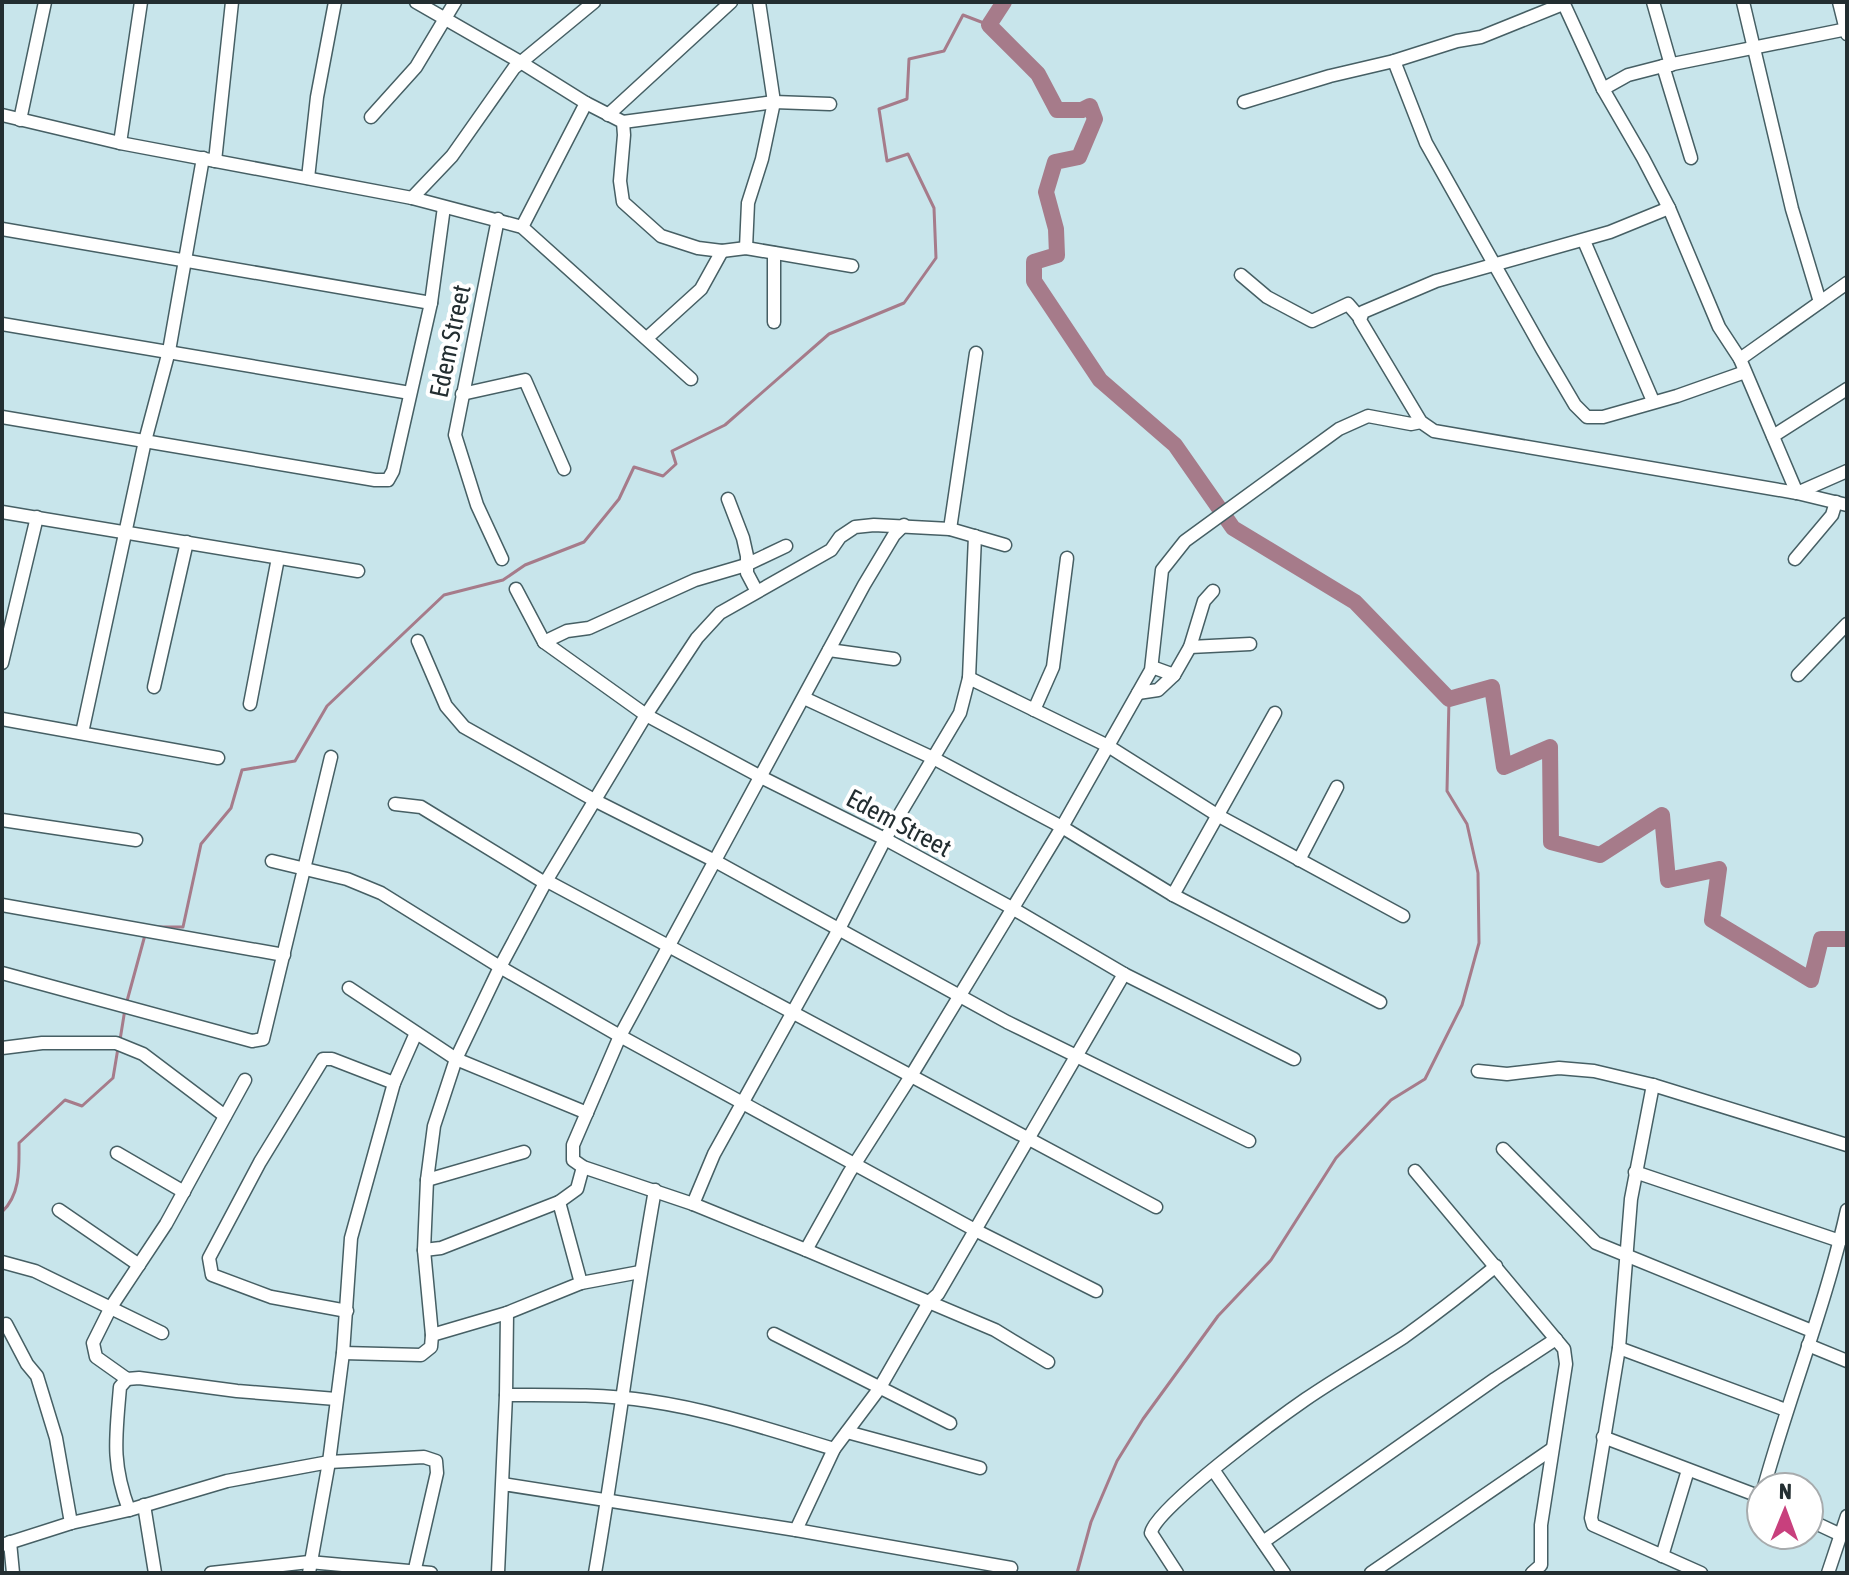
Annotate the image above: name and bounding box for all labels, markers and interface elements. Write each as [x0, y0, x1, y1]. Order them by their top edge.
street label: Edem Street [423, 282, 477, 400]
street label: Edem Street [841, 783, 957, 863]
north arrow [1745, 1471, 1825, 1551]
text: N [1779, 1478, 1792, 1504]

